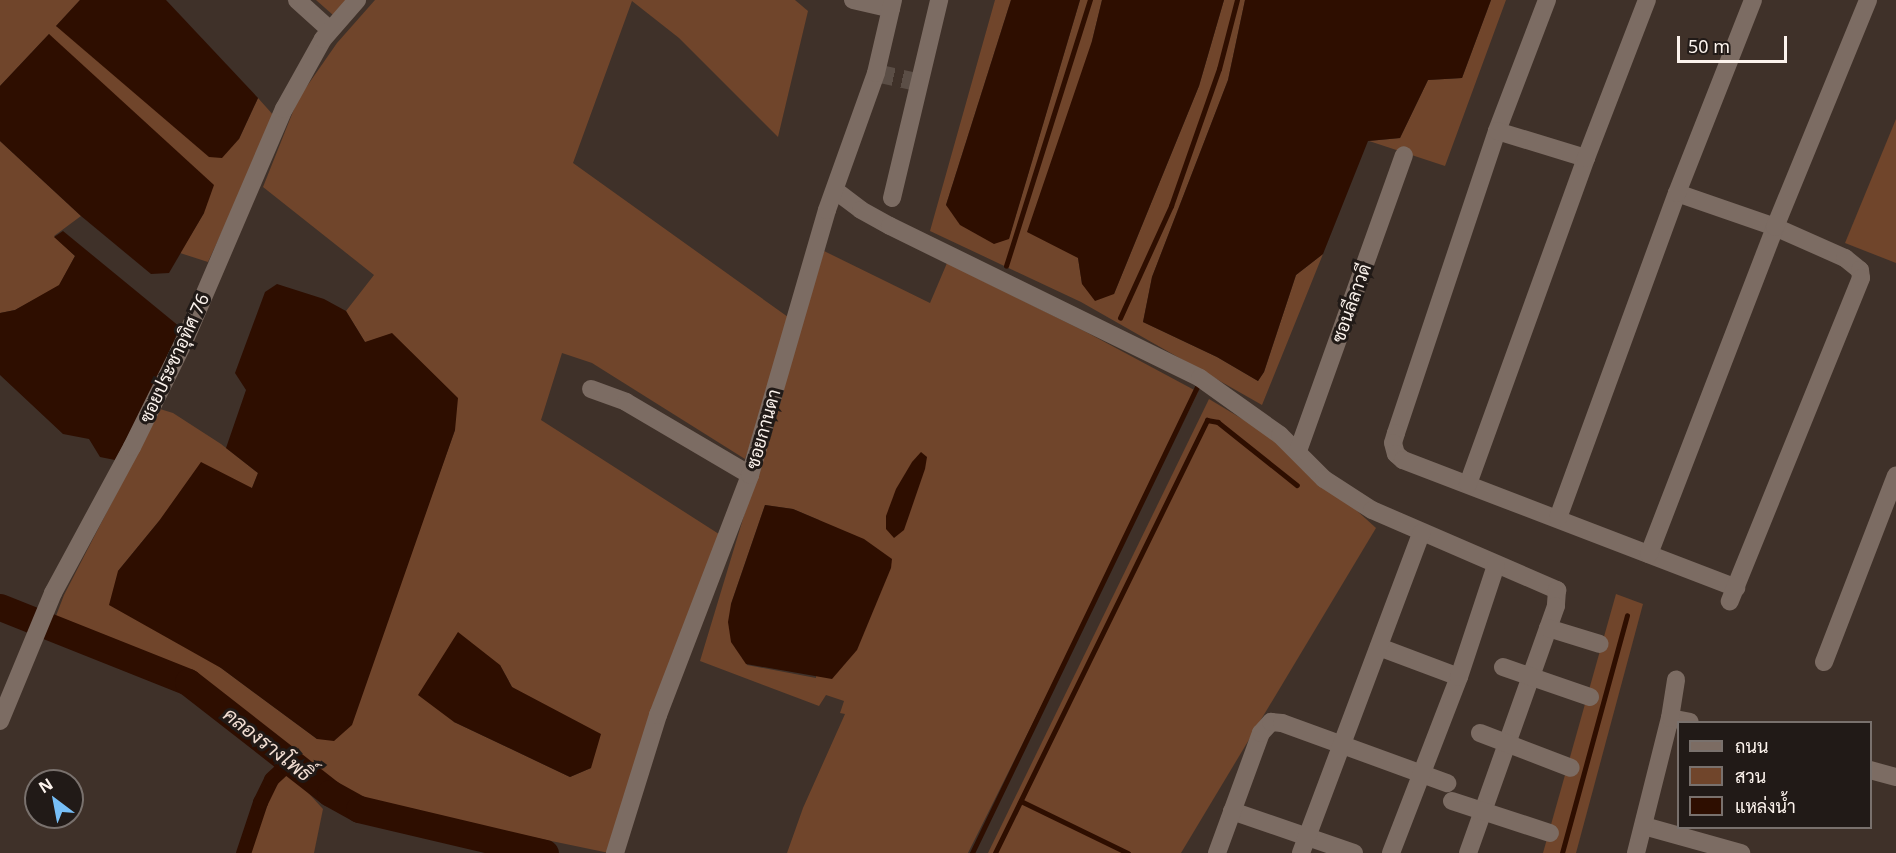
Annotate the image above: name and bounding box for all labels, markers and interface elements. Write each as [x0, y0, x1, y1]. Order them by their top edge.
scale bar [1680, 24, 1790, 62]
text: 50 m [1688, 34, 1730, 58]
street label: ซอนลีลาวดี [1327, 260, 1375, 346]
street label: ซอยประชาอุทิศ 76 [135, 290, 213, 426]
street label: ซอยกานดา [741, 387, 785, 471]
water label: คลองรางโพธิ์ [219, 702, 317, 786]
legend [1677, 721, 1872, 829]
text: ถนน [1735, 734, 1768, 758]
text: สวน [1735, 764, 1766, 788]
north arrow [24, 769, 84, 829]
text: N [34, 773, 57, 798]
text: แหล่งน้ำ [1735, 794, 1796, 818]

